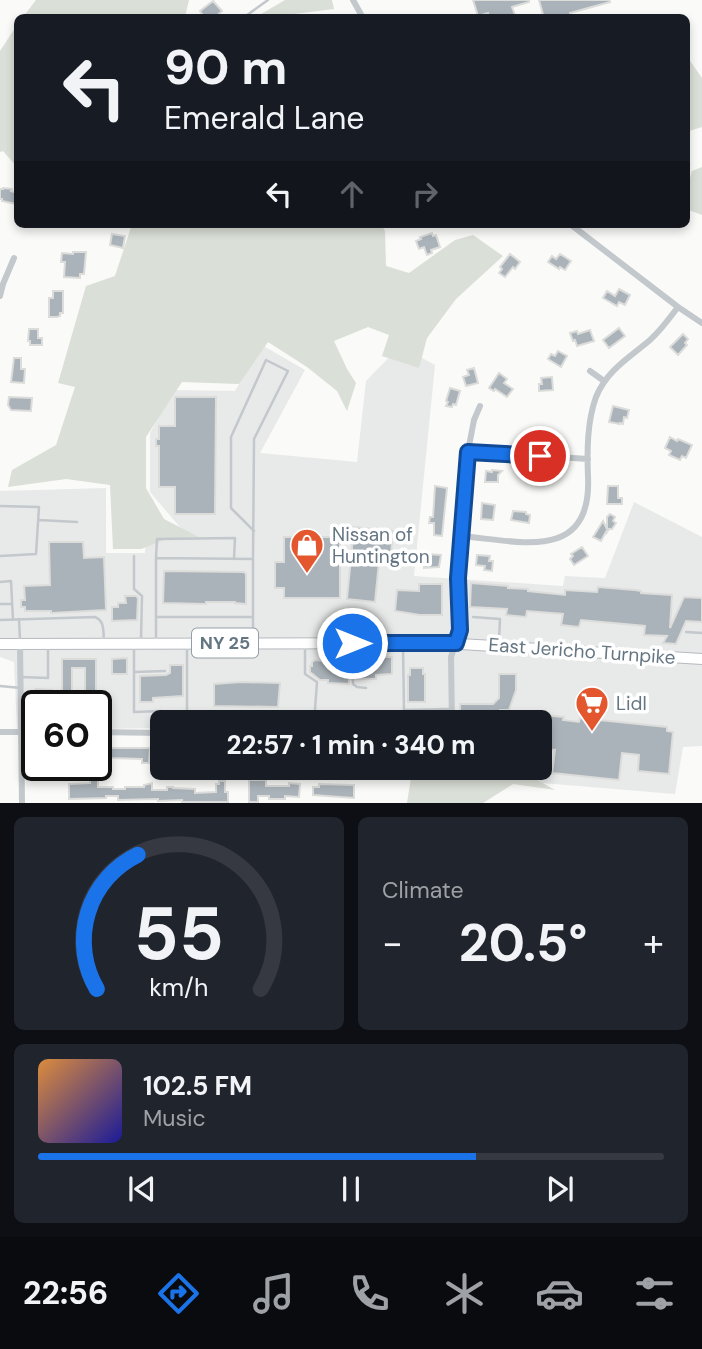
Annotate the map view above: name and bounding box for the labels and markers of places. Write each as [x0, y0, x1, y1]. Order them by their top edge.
pin [510, 426, 570, 486]
place label: Nissan of Huntington [332, 522, 430, 569]
shop icon: Nissan of Huntington [288, 526, 326, 575]
supermarket icon: Lidl [573, 684, 611, 733]
place label: Lidl [616, 691, 647, 716]

